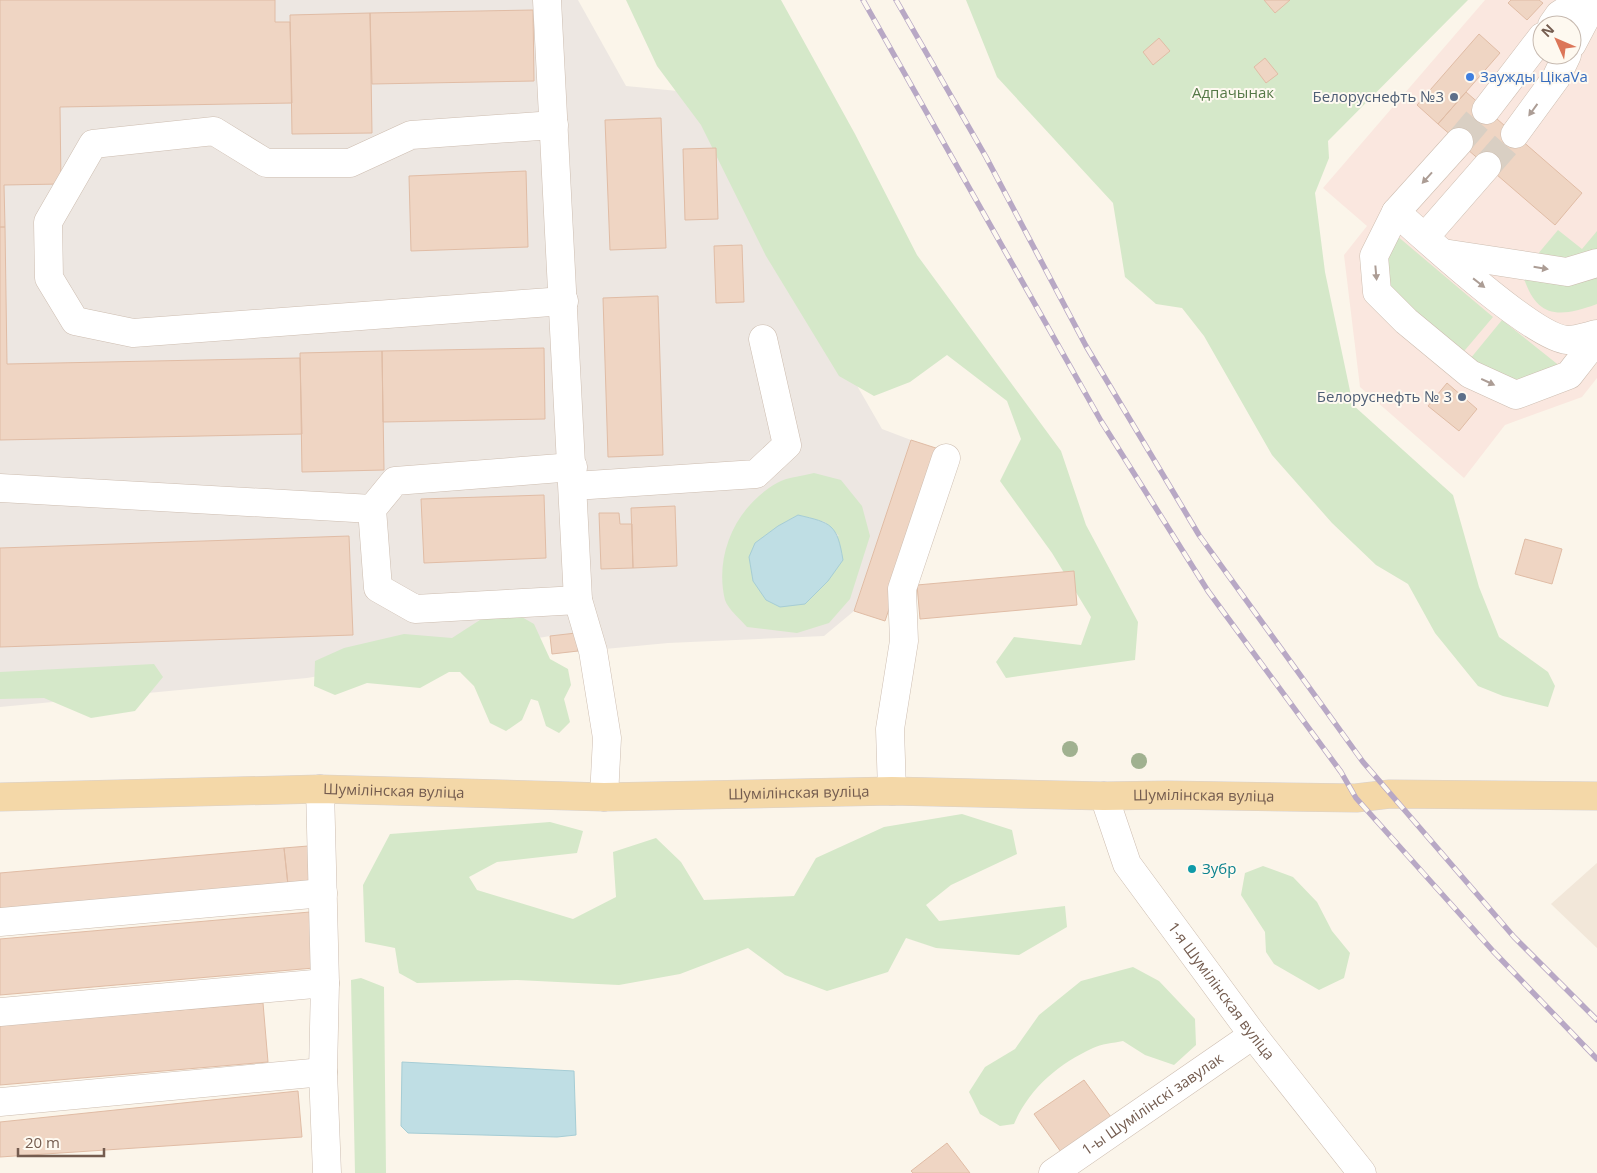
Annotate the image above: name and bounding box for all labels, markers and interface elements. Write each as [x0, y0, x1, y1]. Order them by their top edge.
north arrow [1532, 15, 1582, 65]
text: N [1537, 20, 1558, 41]
place label: Заужды ЦікаVа [1480, 66, 1588, 86]
marker: Заужды ЦікаVа [1464, 71, 1476, 83]
park label: Адпачынак [1192, 82, 1274, 102]
place label: Белоруснефть №3 [1313, 86, 1444, 106]
marker: Белоруснефть №3 [1448, 91, 1460, 103]
one-way arrow [1527, 103, 1538, 116]
one-way arrow [1421, 171, 1432, 184]
one-way arrow [1533, 265, 1549, 273]
one-way arrow [1372, 266, 1380, 282]
one-way arrow [1472, 278, 1485, 289]
one-way arrow [1481, 378, 1495, 386]
place label: Белоруснефть № 3 [1317, 386, 1452, 406]
marker: Белоруснефть № 3 [1456, 391, 1468, 403]
street label: Шумілінская вуліца [323, 778, 465, 802]
street label: Шумілінская вуліца [728, 780, 870, 803]
street label: Шумілінская вуліца [1133, 784, 1275, 806]
place label: Зубр [1202, 858, 1236, 878]
marker: Зубр [1186, 863, 1198, 875]
street label: 1-я Шумілінская вуліца [1164, 918, 1280, 1064]
street label: 1-ы Шумілінскі завулак [1077, 1047, 1227, 1159]
scale bar [18, 1126, 104, 1158]
text: 20 m [25, 1132, 60, 1152]

